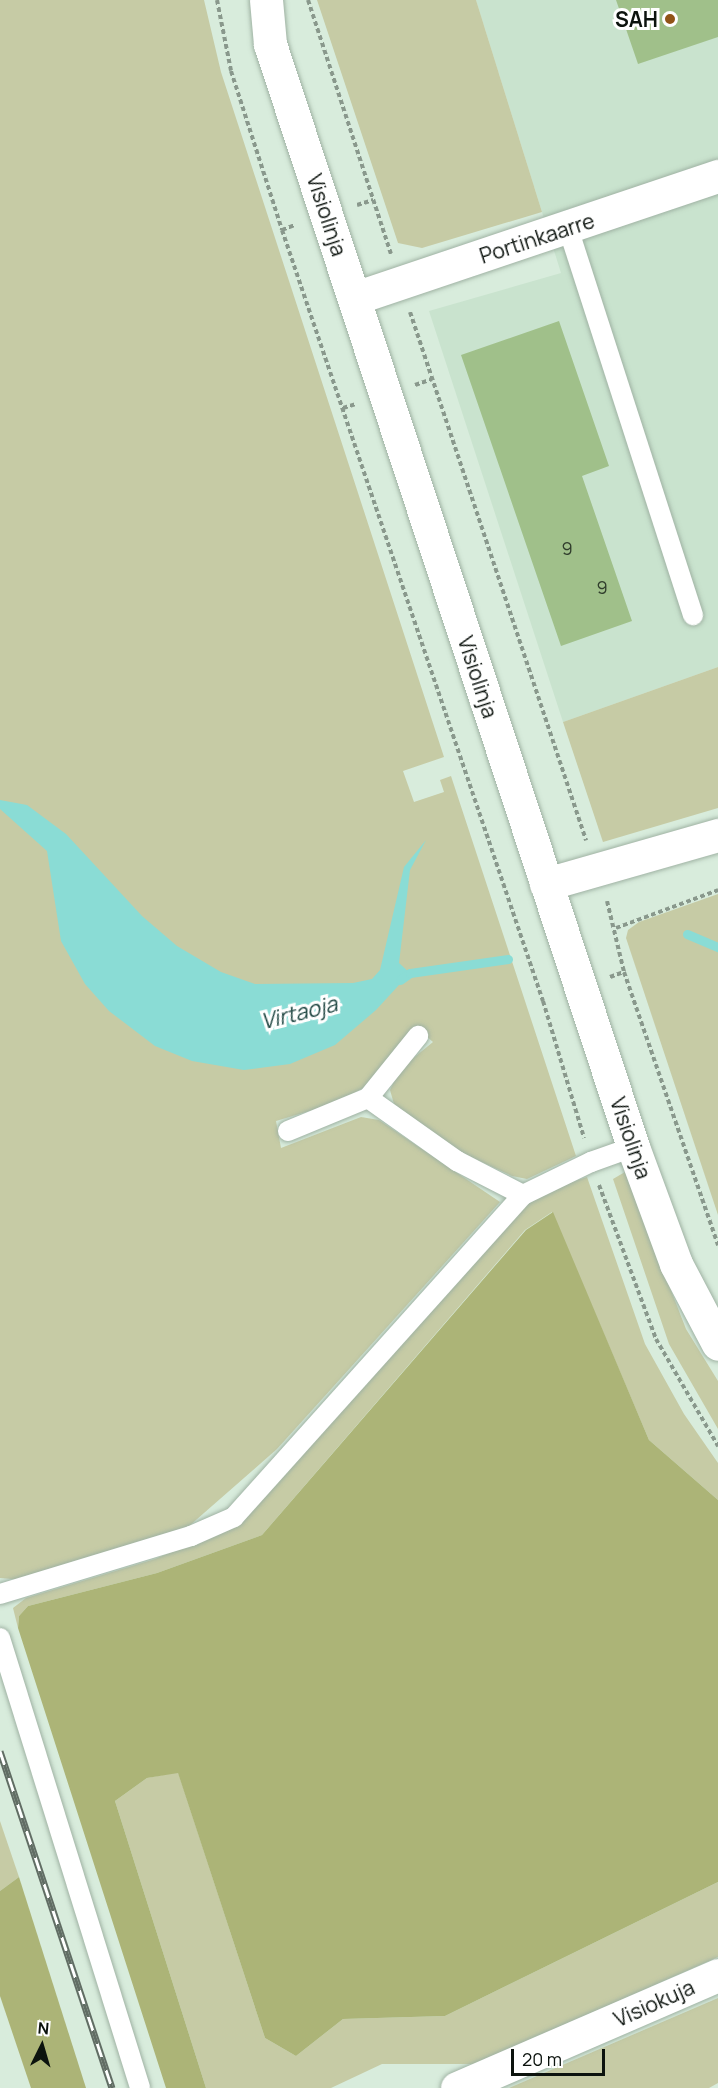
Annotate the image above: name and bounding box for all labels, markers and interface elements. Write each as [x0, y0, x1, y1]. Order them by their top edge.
place label: SAH [615, 6, 658, 32]
marker: SAH [663, 12, 677, 26]
street label: Visiolinja [302, 171, 352, 259]
street label: Portinkaarre [476, 208, 598, 268]
house number: 9 [561, 537, 573, 559]
house number: 9 [596, 576, 608, 598]
street label: Visiolinja [453, 633, 503, 721]
water label: Virtaoja [258, 991, 340, 1035]
street label: Visiolinja [605, 1094, 657, 1182]
street label: Visiokuja [610, 1974, 698, 2032]
north arrow [12, 2016, 72, 2076]
text: N [37, 2017, 50, 2040]
scale bar [514, 2037, 608, 2075]
text: 20 m [522, 2047, 562, 2071]

